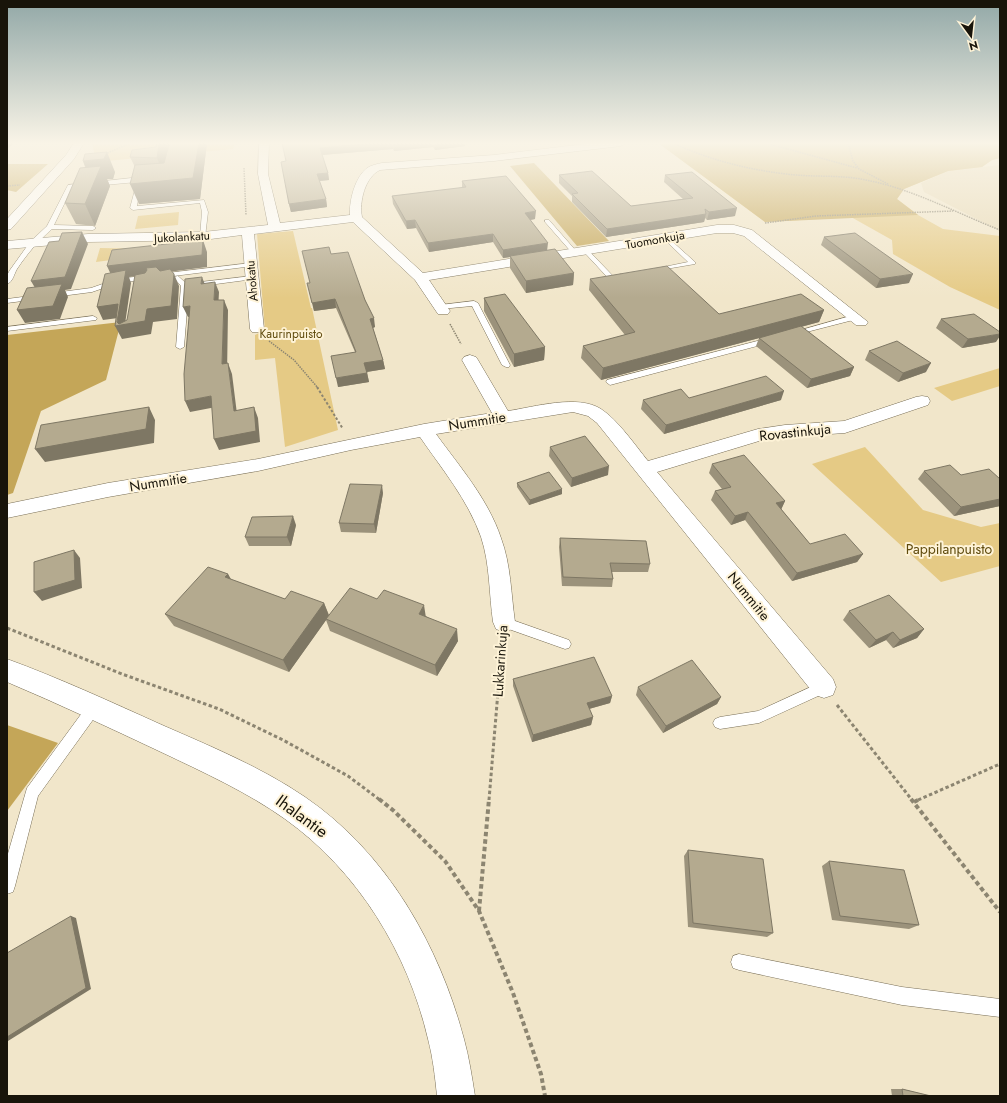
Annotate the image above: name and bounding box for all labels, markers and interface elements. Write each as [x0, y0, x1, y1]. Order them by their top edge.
north arrow [951, 16, 991, 56]
text: N [967, 37, 980, 55]
street label: Tuomonkuja [624, 226, 686, 254]
street label: Jukolankatu [152, 227, 210, 248]
street label: Ahokatu [241, 260, 263, 302]
park label: Kaurinpuisto [260, 325, 323, 343]
street label: Nummitie [447, 407, 507, 435]
street label: Rovastinkuja [758, 418, 832, 446]
street label: Nummitie [128, 468, 188, 496]
park label: Pappilanpuisto [906, 539, 993, 559]
street label: Nummitie [723, 567, 775, 625]
street label: Lukkarinkuja [488, 624, 512, 698]
street label: Ihalantie [271, 789, 333, 843]

